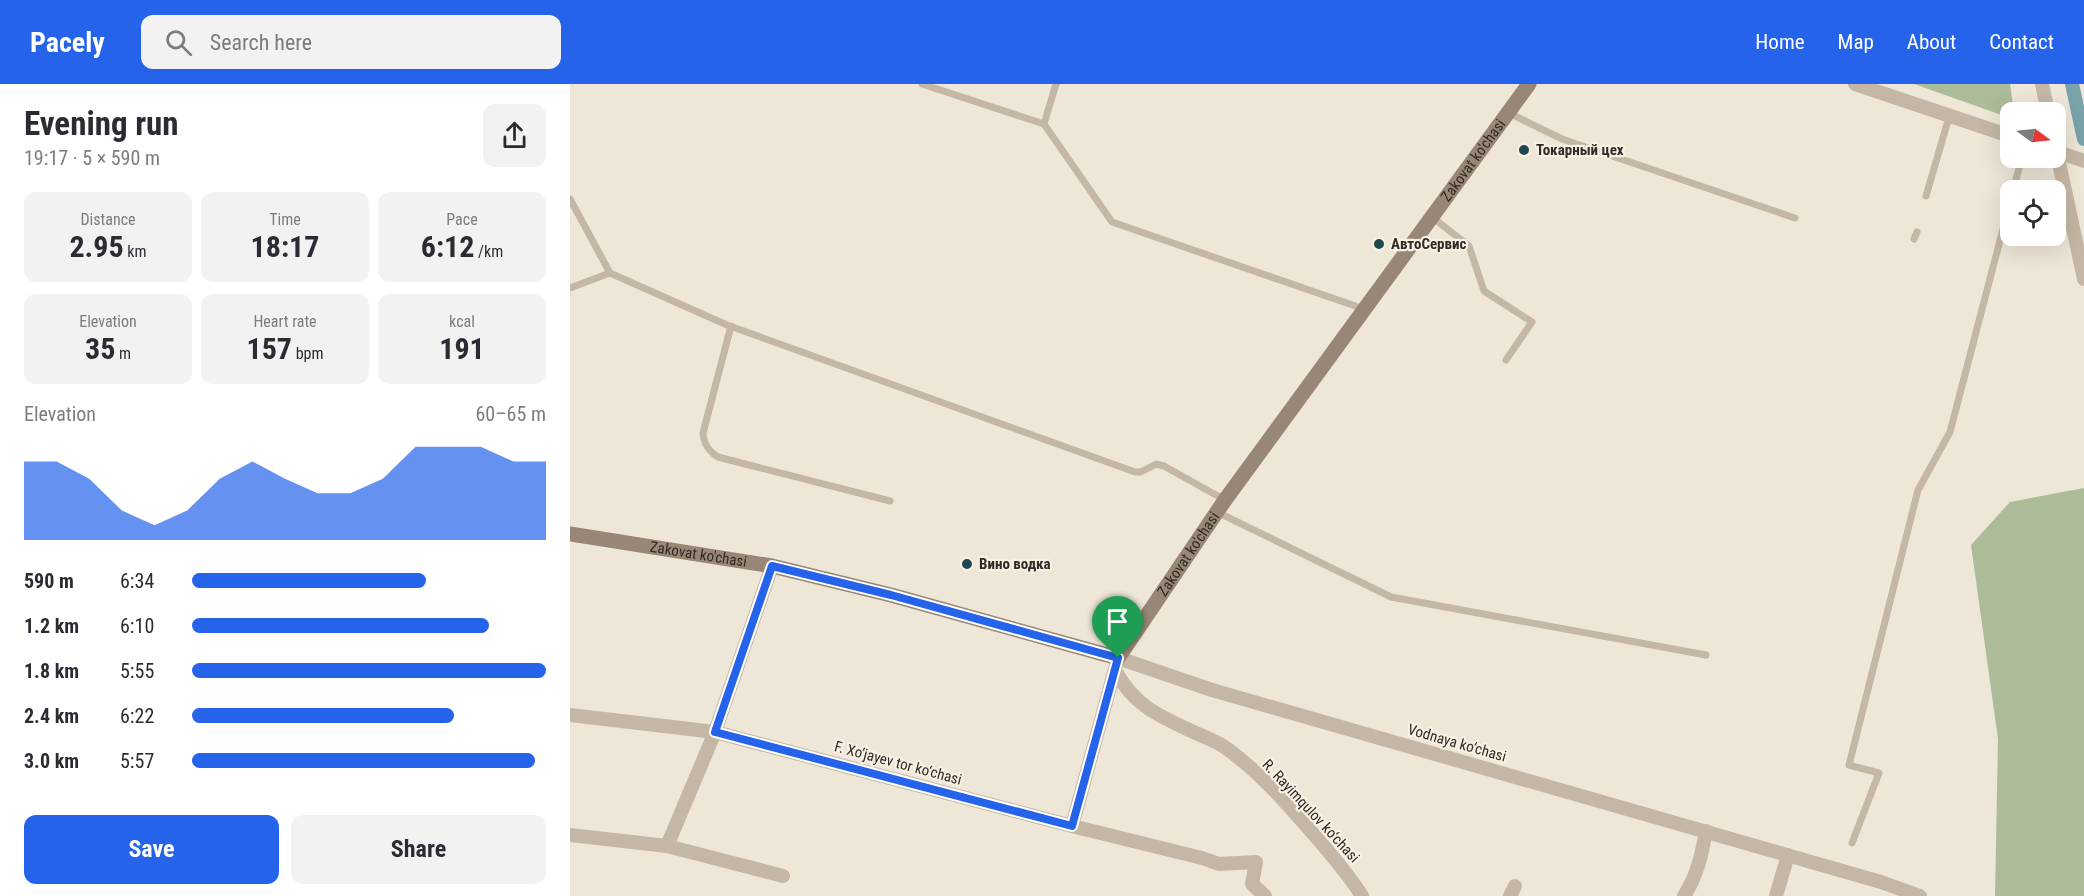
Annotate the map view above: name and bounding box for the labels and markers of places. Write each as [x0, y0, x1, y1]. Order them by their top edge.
place label: Токарный цех [1536, 141, 1624, 159]
marker: Токарный цех [1517, 143, 1531, 157]
place label: АвтоСервис [1391, 235, 1467, 253]
marker: АвтоСервис [1372, 237, 1386, 251]
place label: Вино водка [979, 555, 1051, 573]
marker: Вино водка [960, 557, 974, 571]
pin [1092, 596, 1143, 658]

